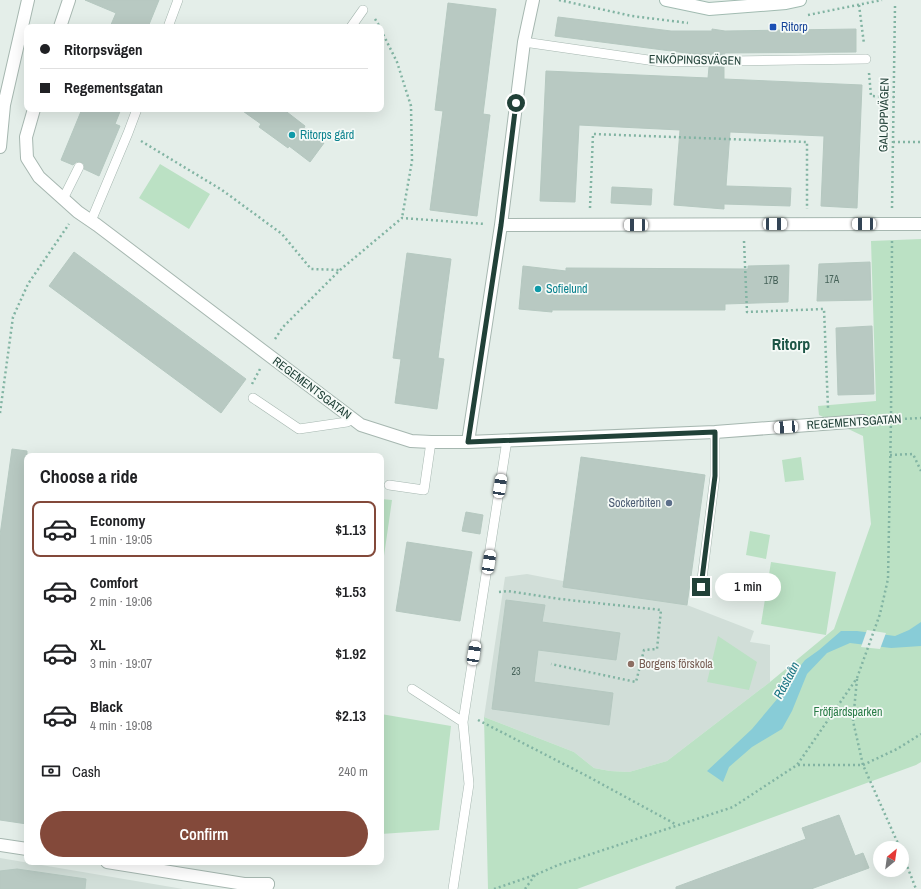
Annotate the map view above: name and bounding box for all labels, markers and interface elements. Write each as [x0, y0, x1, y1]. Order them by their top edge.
place label: Ritorp [781, 19, 808, 35]
marker: Ritorp [768, 22, 778, 32]
text: Ritorpsvägen [64, 39, 143, 60]
street label: ENKÖPINGSVÄGEN [649, 50, 741, 69]
text: Regementsgatan [64, 77, 163, 98]
street label: GALOPPVÄGEN [875, 78, 893, 152]
route start [507, 94, 525, 112]
place label: Ritorps gård [300, 127, 354, 143]
marker: Ritorps gård [287, 130, 297, 140]
car [763, 218, 787, 230]
car [852, 218, 876, 230]
car [624, 219, 648, 231]
house number: 17A [825, 273, 840, 286]
house number: 17B [764, 274, 779, 287]
place label: Sofielund [546, 281, 588, 297]
marker: Sofielund [533, 284, 543, 294]
district label: Ritorp [772, 333, 810, 355]
street label: REGEMENTSGATAN [269, 353, 355, 423]
street label: REGEMENTSGATAN [806, 411, 902, 433]
car [774, 420, 798, 434]
text: Choose a ride [40, 464, 138, 489]
car [492, 473, 508, 499]
place label: Sockerbiten [608, 495, 661, 511]
marker: Sockerbiten [664, 498, 674, 508]
text: Economy [90, 510, 145, 531]
icon: car [42, 511, 78, 547]
text: $1.13 [335, 519, 366, 540]
text: 1 min · 19:05 [90, 531, 152, 548]
car [481, 549, 497, 575]
text: Comfort [90, 572, 138, 593]
icon: car [42, 573, 78, 609]
callout: 1 min [715, 573, 781, 601]
route end [692, 578, 710, 596]
text: 1 min [734, 578, 762, 595]
text: $1.53 [335, 581, 366, 602]
text: 2 min · 19:06 [90, 593, 152, 610]
text: XL [90, 634, 106, 655]
icon: car [42, 635, 78, 671]
car [466, 640, 482, 666]
text: $1.92 [335, 643, 366, 664]
text: 3 min · 19:07 [90, 655, 152, 672]
place label: Borgens förskola [639, 656, 713, 672]
marker: Borgens förskola [626, 659, 636, 669]
water label: Råstaån [770, 659, 803, 702]
house number: 23 [511, 665, 521, 678]
text: Black [90, 696, 123, 717]
icon: car [42, 697, 78, 733]
park label: Fröfjärdsparken [814, 704, 882, 720]
text: $2.13 [335, 705, 366, 726]
text: 4 min · 19:08 [90, 717, 152, 734]
icon: cash [40, 760, 62, 782]
text: Cash [72, 761, 101, 782]
text: 240 m [338, 763, 368, 780]
button: Confirm [40, 811, 368, 857]
north arrow [873, 841, 909, 877]
map controls [873, 841, 909, 877]

